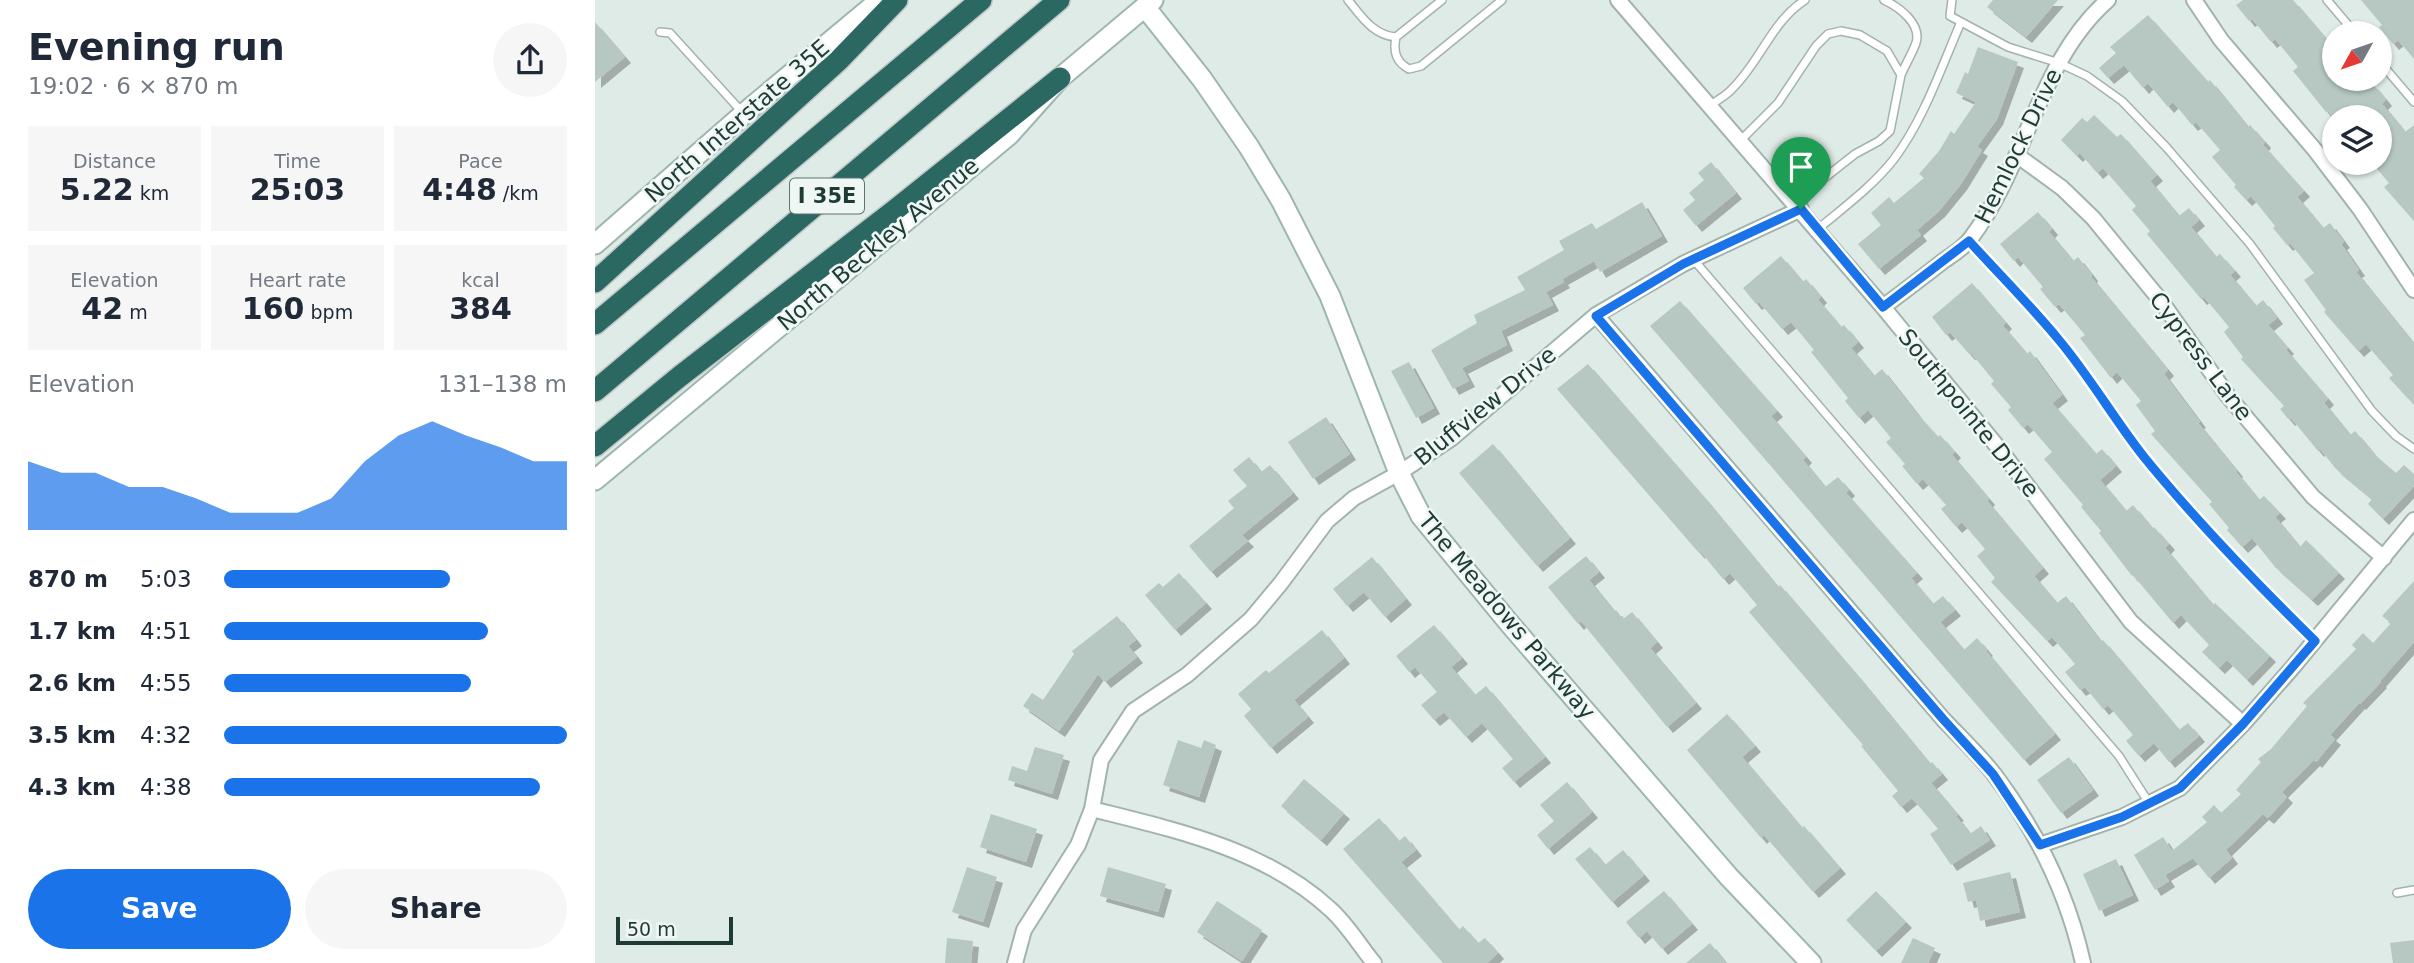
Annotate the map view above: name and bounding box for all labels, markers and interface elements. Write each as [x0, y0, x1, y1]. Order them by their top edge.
north arrow [2322, 21, 2392, 91]
map controls [2322, 21, 2392, 175]
button: share [493, 23, 567, 97]
text: Evening run [28, 25, 285, 69]
street label: North Interstate 35E [640, 34, 834, 208]
street label: Hemlock Drive [1969, 64, 2067, 228]
text: 19:02 · 6 × 870 m [28, 73, 238, 99]
button: layers [2322, 105, 2392, 175]
pin [1771, 137, 1831, 209]
icon: arrive [1782, 148, 1820, 186]
text: Distance [73, 150, 156, 172]
text: Time [274, 150, 321, 172]
text: Pace [458, 150, 503, 172]
street label: North Beckley Avenue [772, 152, 984, 336]
text: 5.22 [60, 172, 134, 207]
text: 25:03 [250, 172, 345, 207]
text: 4:48 [422, 172, 497, 207]
road number: I 35E [790, 178, 864, 214]
text: km [134, 182, 169, 204]
text: /km [497, 182, 539, 204]
text: Elevation [70, 269, 159, 291]
text: Heart rate [249, 269, 346, 291]
text: kcal [461, 269, 500, 291]
street label: Cypress Lane [2144, 287, 2258, 425]
text: 42 [81, 291, 123, 326]
text: 160 [242, 291, 304, 326]
text: 384 [449, 291, 512, 326]
text: m [123, 301, 148, 323]
text: bpm [304, 301, 353, 323]
street label: Southpointe Drive [1893, 324, 2045, 502]
street label: Bluffview Drive [1409, 341, 1561, 471]
text: Elevation [28, 371, 135, 397]
text: 131–138 m [438, 371, 567, 397]
street label: The Meadows Parkway [1412, 507, 1601, 724]
text: 870 m [28, 566, 108, 592]
text: 5:03 [140, 566, 192, 592]
text: 1.7 km [28, 618, 116, 644]
text: 4:51 [140, 618, 192, 644]
text: 2.6 km [28, 670, 116, 696]
text: 4:55 [140, 670, 192, 696]
text: 3.5 km [28, 722, 116, 748]
text: 4:32 [140, 722, 192, 748]
text: 4.3 km [28, 774, 116, 800]
text: 4:38 [140, 774, 192, 800]
button: Save [28, 869, 291, 949]
button: Share [305, 869, 567, 949]
scale bar [616, 914, 733, 946]
text: 50 m [627, 918, 676, 940]

